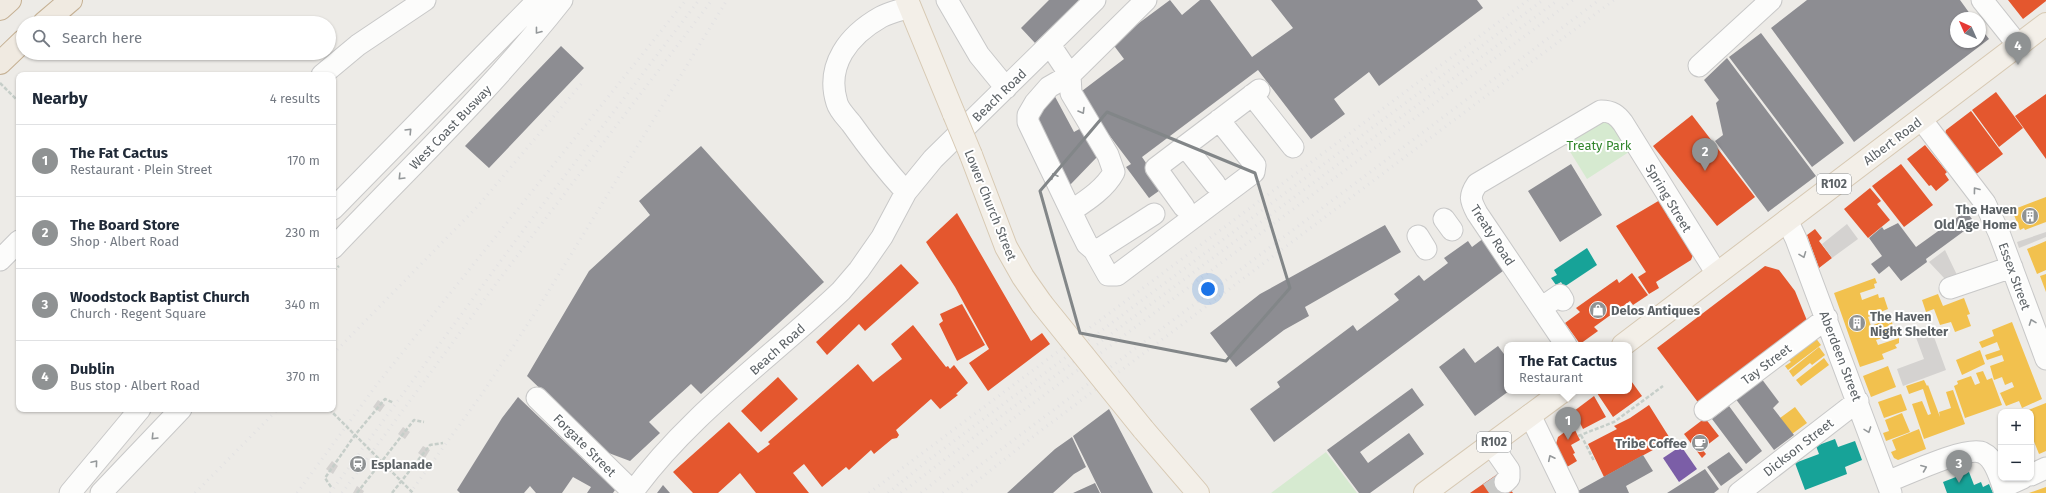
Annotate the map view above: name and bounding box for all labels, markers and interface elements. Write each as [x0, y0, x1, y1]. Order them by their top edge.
north arrow [1950, 12, 1986, 48]
search box [16, 16, 336, 60]
one-way arrow [535, 26, 542, 33]
icon: search [30, 27, 52, 49]
text: Search here [62, 29, 142, 47]
pin: 4 [2005, 32, 2031, 65]
street label: Beach Road [969, 66, 1029, 125]
street label: West Coast Busway [406, 82, 495, 173]
text: Nearby [32, 88, 87, 109]
text: 4 results [270, 91, 320, 106]
one-way arrow [1077, 107, 1084, 114]
street label: Albert Road [1860, 115, 1924, 168]
one-way arrow [404, 128, 412, 136]
park label: Treaty Park [1566, 138, 1632, 153]
pin: 2 [1692, 138, 1718, 171]
text: The Fat Cactus [70, 144, 168, 162]
street label: Lower Church Street [961, 148, 1020, 263]
text: 1 [42, 153, 48, 168]
text: 170 m [287, 153, 320, 168]
text: Restaurant · Plein Street [70, 162, 212, 177]
street label: Spring Street [1642, 162, 1695, 235]
one-way arrow [398, 172, 406, 180]
one-way arrow [1051, 173, 1059, 180]
road number: R102 [1817, 174, 1851, 194]
one-way arrow [1974, 188, 1981, 195]
street label: Treaty Road [1467, 202, 1518, 268]
place label: The Haven Old Age Home [1934, 202, 2017, 232]
building icon: The Haven Old Age Home [2020, 206, 2040, 226]
text: The Board Store [70, 216, 180, 234]
text: 2 [42, 225, 48, 240]
text: 230 m [285, 225, 320, 240]
text: Shop · Albert Road [70, 234, 179, 249]
street label: Essex Street [1995, 240, 2034, 312]
one-way arrow [1798, 252, 1806, 259]
your location [1198, 279, 1218, 299]
text: Woodstock Baptist Church [70, 288, 250, 306]
text: 3 [42, 297, 48, 312]
text: 340 m [285, 297, 320, 312]
shop icon: Delos Antiques [1588, 300, 1608, 320]
place label: Delos Antiques [1611, 303, 1701, 318]
text: Church · Regent Square [70, 306, 206, 321]
street label: Aberdeen Street [1816, 309, 1865, 404]
place label: The Haven Night Shelter [1870, 309, 1949, 339]
building icon: The Haven Night Shelter [1847, 313, 1867, 333]
one-way arrow [2029, 319, 2037, 326]
street label: Beach Road [747, 321, 808, 378]
street label: Tay Street [1739, 341, 1794, 388]
popup [1504, 342, 1632, 394]
text: The Fat Cactus [1519, 352, 1617, 370]
text: Dublin [70, 360, 115, 378]
text: 4 [41, 369, 49, 384]
text: 370 m [286, 369, 320, 384]
text: Restaurant [1519, 370, 1583, 385]
text: Bus stop · Albert Road [70, 378, 200, 393]
pin: 1 [1555, 407, 1581, 440]
map controls [1998, 409, 2034, 481]
button: + [1998, 409, 2034, 445]
street label: Forgate Street [550, 411, 619, 480]
street label: Dickson Street [1760, 415, 1837, 479]
one-way arrow [1864, 426, 1872, 433]
one-way arrow [151, 432, 159, 440]
road number: R102 [1477, 432, 1511, 452]
cafe icon: Tribe Coffee [1690, 433, 1710, 453]
place label: Tribe Coffee [1615, 436, 1687, 451]
button: − [1998, 445, 2034, 481]
pin: 3 [1946, 450, 1972, 483]
station icon: Esplanade [348, 454, 368, 474]
one-way arrow [1548, 455, 1556, 462]
place label: Esplanade [371, 457, 432, 472]
one-way arrow [91, 460, 98, 468]
one-way arrow [1920, 464, 1927, 472]

